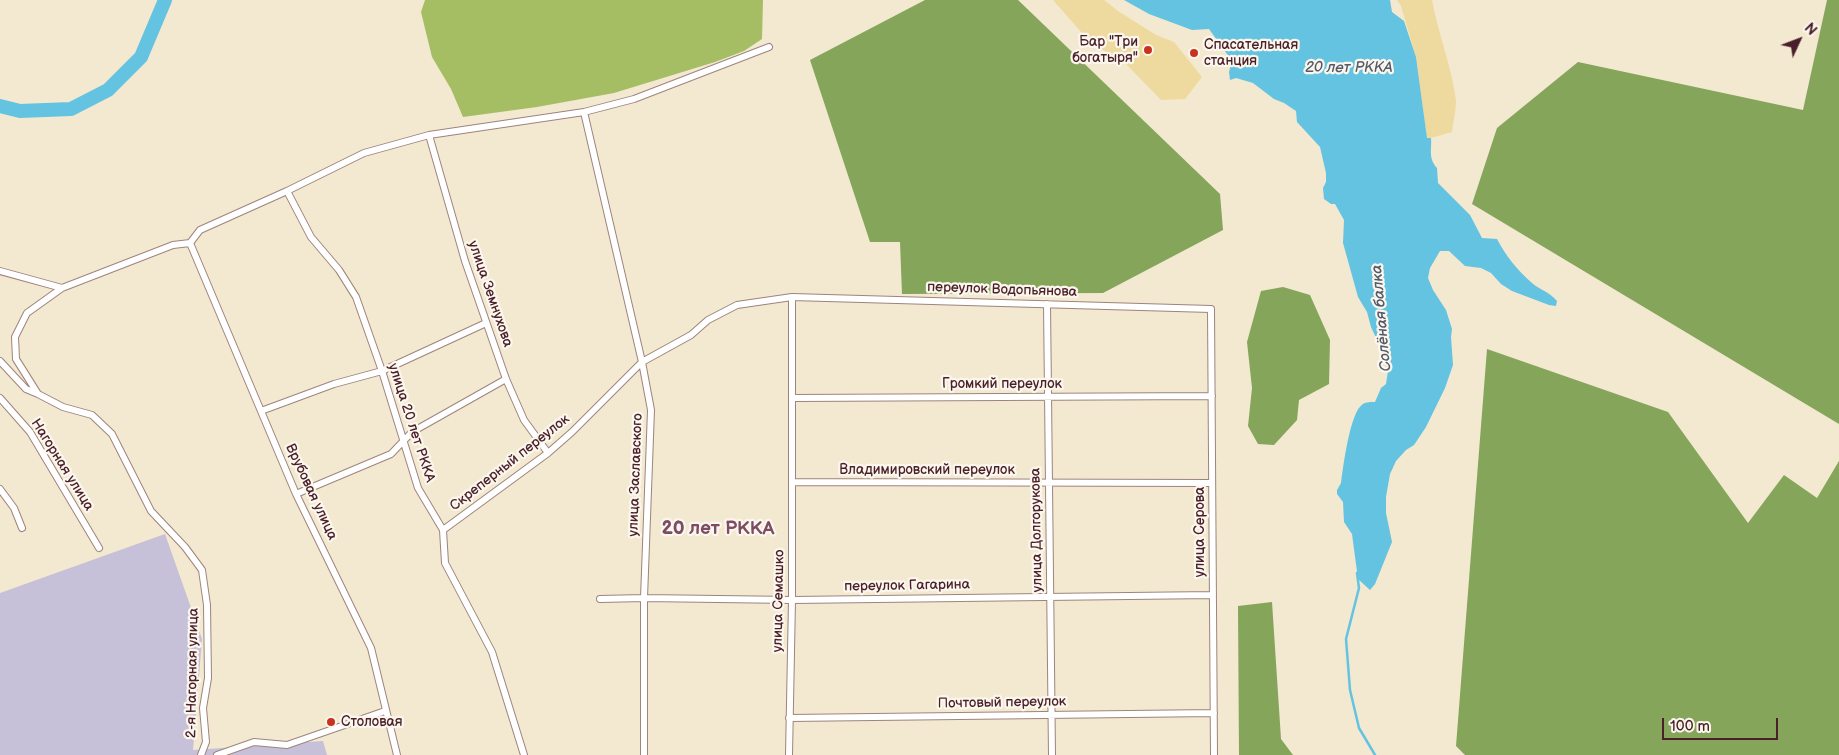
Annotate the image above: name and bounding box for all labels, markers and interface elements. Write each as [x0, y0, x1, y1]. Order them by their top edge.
north arrow [1774, 15, 1824, 65]
text: N [1801, 20, 1820, 39]
place label: Бар "Три богатыря" [1072, 34, 1138, 66]
place label: Спасательная станция [1204, 37, 1298, 70]
marker: Бар "Три богатыря" [1142, 44, 1154, 56]
marker: Спасательная станция [1188, 47, 1200, 59]
water label: 20 лет РККА [1306, 59, 1392, 77]
street label: улица Земнухова [464, 239, 516, 349]
water label: Солёная балка [1368, 264, 1396, 372]
street label: переулок Водопьянова [927, 279, 1077, 301]
street label: улица 20 лет РККА [384, 361, 438, 485]
street label: Громкий переулок [942, 376, 1062, 392]
street label: Скреперный переулок [447, 411, 573, 515]
street label: улица Заславского [625, 413, 647, 537]
street label: Нагорная улица [27, 416, 97, 514]
street label: Врубовая улица [281, 441, 341, 543]
street label: Владимировский переулок [839, 462, 1015, 478]
street label: улица Долгорукова [1028, 468, 1046, 592]
street label: улица Серова [1192, 487, 1208, 577]
district label: 20 лет РККА [662, 518, 774, 540]
street label: улица Семашко [770, 550, 788, 652]
street label: переулок Гагарина [844, 577, 970, 595]
street label: 2-я Нагорная улица [183, 608, 203, 738]
street label: Почтовый переулок [938, 693, 1066, 713]
scale bar [1664, 708, 1780, 740]
place label: Столовая [341, 714, 403, 730]
marker: Столовая [325, 716, 337, 728]
text: 100 m [1670, 717, 1710, 736]

